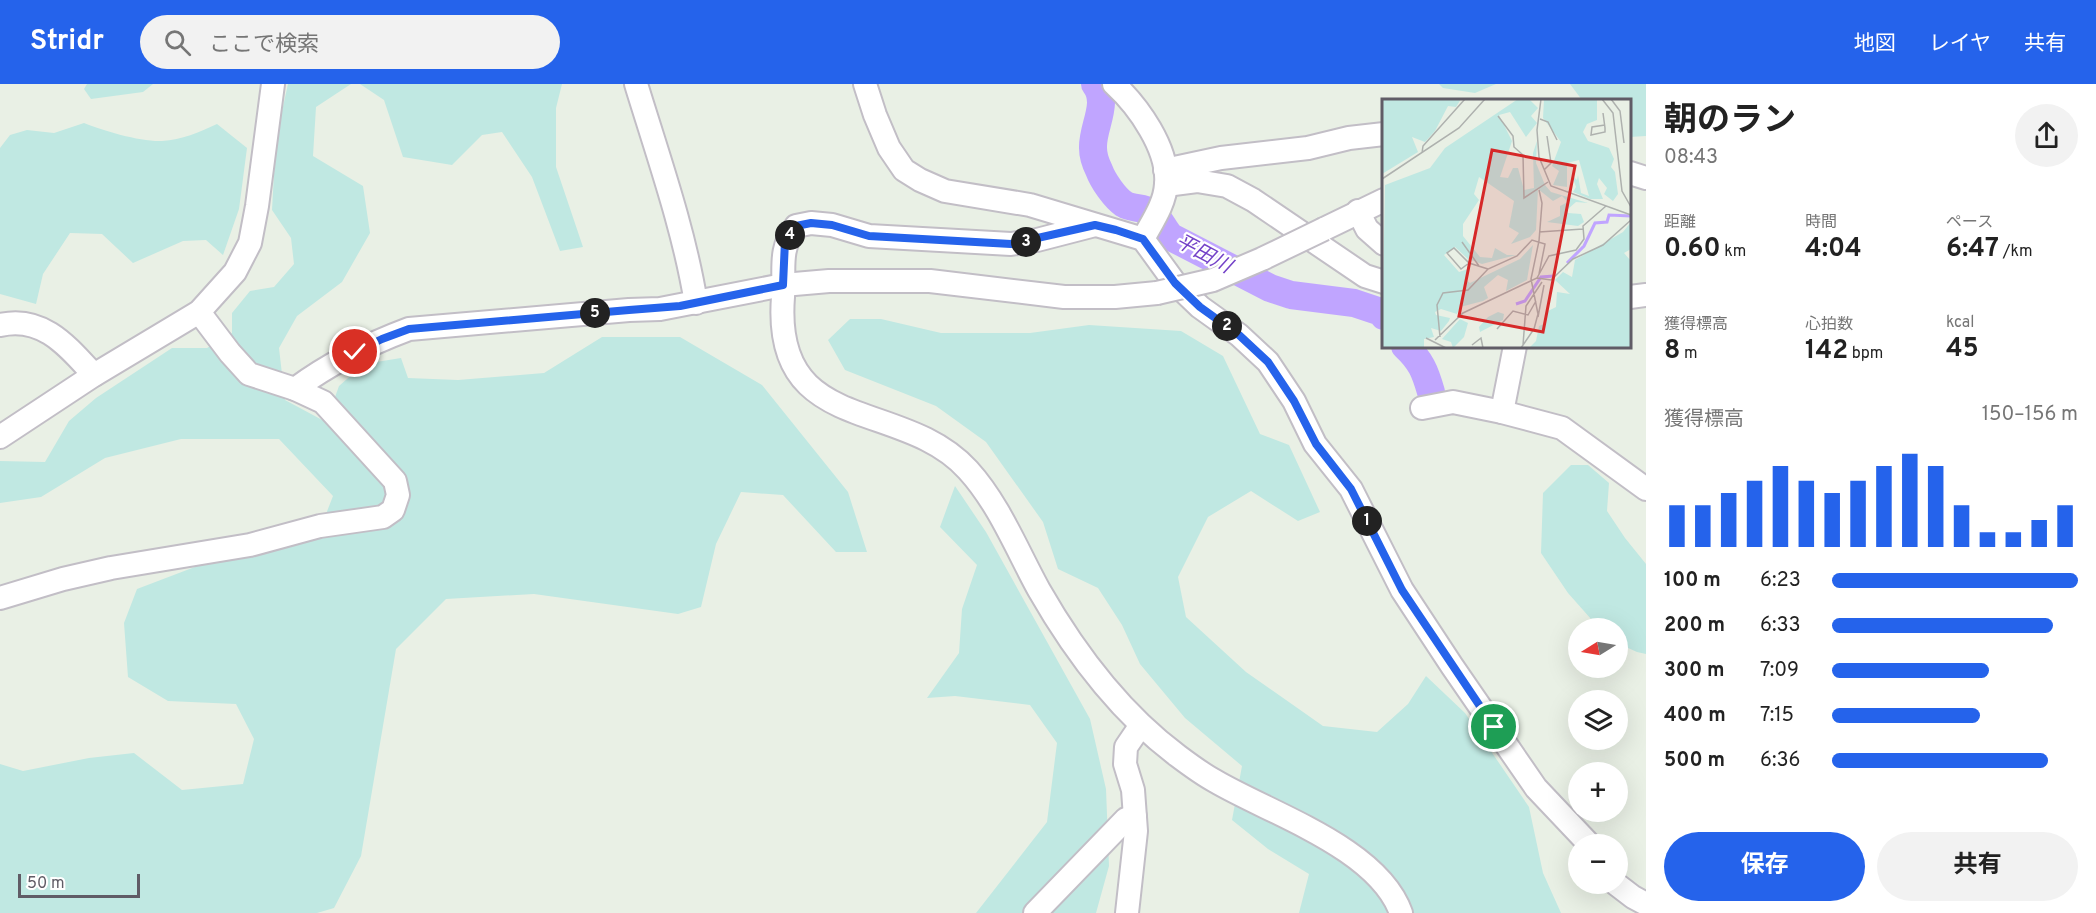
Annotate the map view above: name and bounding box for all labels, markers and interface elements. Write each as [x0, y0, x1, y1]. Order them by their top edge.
search box [140, 15, 560, 69]
text: Stridr [30, 24, 104, 60]
icon: search [161, 26, 194, 59]
text: 地図 [1854, 31, 1896, 58]
text: レイヤ [1929, 31, 1991, 58]
text: 共有 [2024, 31, 2066, 58]
text: ここで検索 [209, 32, 319, 59]
inset map [1382, 99, 1631, 348]
text: 朝のラン [1664, 101, 1796, 143]
button: share [2015, 104, 2078, 167]
text: 08:43 [1664, 145, 1718, 171]
text: 距離 [1664, 213, 1696, 233]
text: 時間 [1805, 213, 1837, 233]
text: ペース [1946, 213, 1993, 233]
pin: 4 [775, 220, 805, 250]
text: 4 [785, 225, 795, 245]
pin: 3 [1011, 227, 1041, 257]
water label: 平田川 [1170, 229, 1237, 281]
text: 3 [1021, 232, 1031, 252]
text: 0.60 [1664, 233, 1721, 266]
text: 4:04 [1805, 233, 1862, 266]
text: 6:47 [1946, 233, 1999, 266]
text: km [1721, 242, 1746, 262]
text: /km [1999, 242, 2033, 262]
pin: 5 [580, 298, 610, 328]
text: 5 [590, 303, 600, 323]
pin: 2 [1212, 311, 1242, 341]
text: kcal [1946, 313, 1974, 333]
text: 獲得標高 [1664, 315, 1728, 335]
text: 心拍数 [1805, 315, 1853, 335]
text: 2 [1222, 316, 1232, 336]
pin [329, 326, 380, 377]
text: 45 [1946, 333, 1979, 366]
icon: check [338, 335, 371, 368]
text: 8 [1664, 335, 1680, 368]
text: 142 [1805, 335, 1848, 368]
text: m [1680, 344, 1698, 364]
text: bpm [1848, 344, 1883, 364]
text: 150–156 m [1982, 402, 2078, 428]
text: 獲得標高 [1664, 407, 1744, 433]
pin: 1 [1352, 506, 1382, 536]
text: 1 [1364, 511, 1370, 531]
text: 100 m [1664, 568, 1721, 594]
text: 6:23 [1760, 568, 1801, 594]
text: 200 m [1664, 613, 1725, 639]
text: 6:33 [1760, 613, 1801, 639]
north arrow [1568, 618, 1628, 678]
map controls [1568, 618, 1628, 894]
text: 300 m [1664, 658, 1725, 684]
text: 7:09 [1760, 658, 1799, 684]
button: layers [1568, 690, 1628, 750]
pin [1468, 701, 1519, 752]
text: 400 m [1664, 703, 1726, 729]
text: 7:15 [1760, 703, 1794, 729]
icon: arrive [1477, 710, 1510, 743]
text: 500 m [1664, 748, 1725, 774]
text: 6:36 [1760, 748, 1800, 774]
button: + [1568, 762, 1628, 822]
button: 保存 [1664, 832, 1865, 901]
button: 共有 [1877, 832, 2078, 901]
button: − [1568, 834, 1628, 894]
scale bar [18, 871, 140, 898]
text: 50 m [27, 874, 65, 894]

